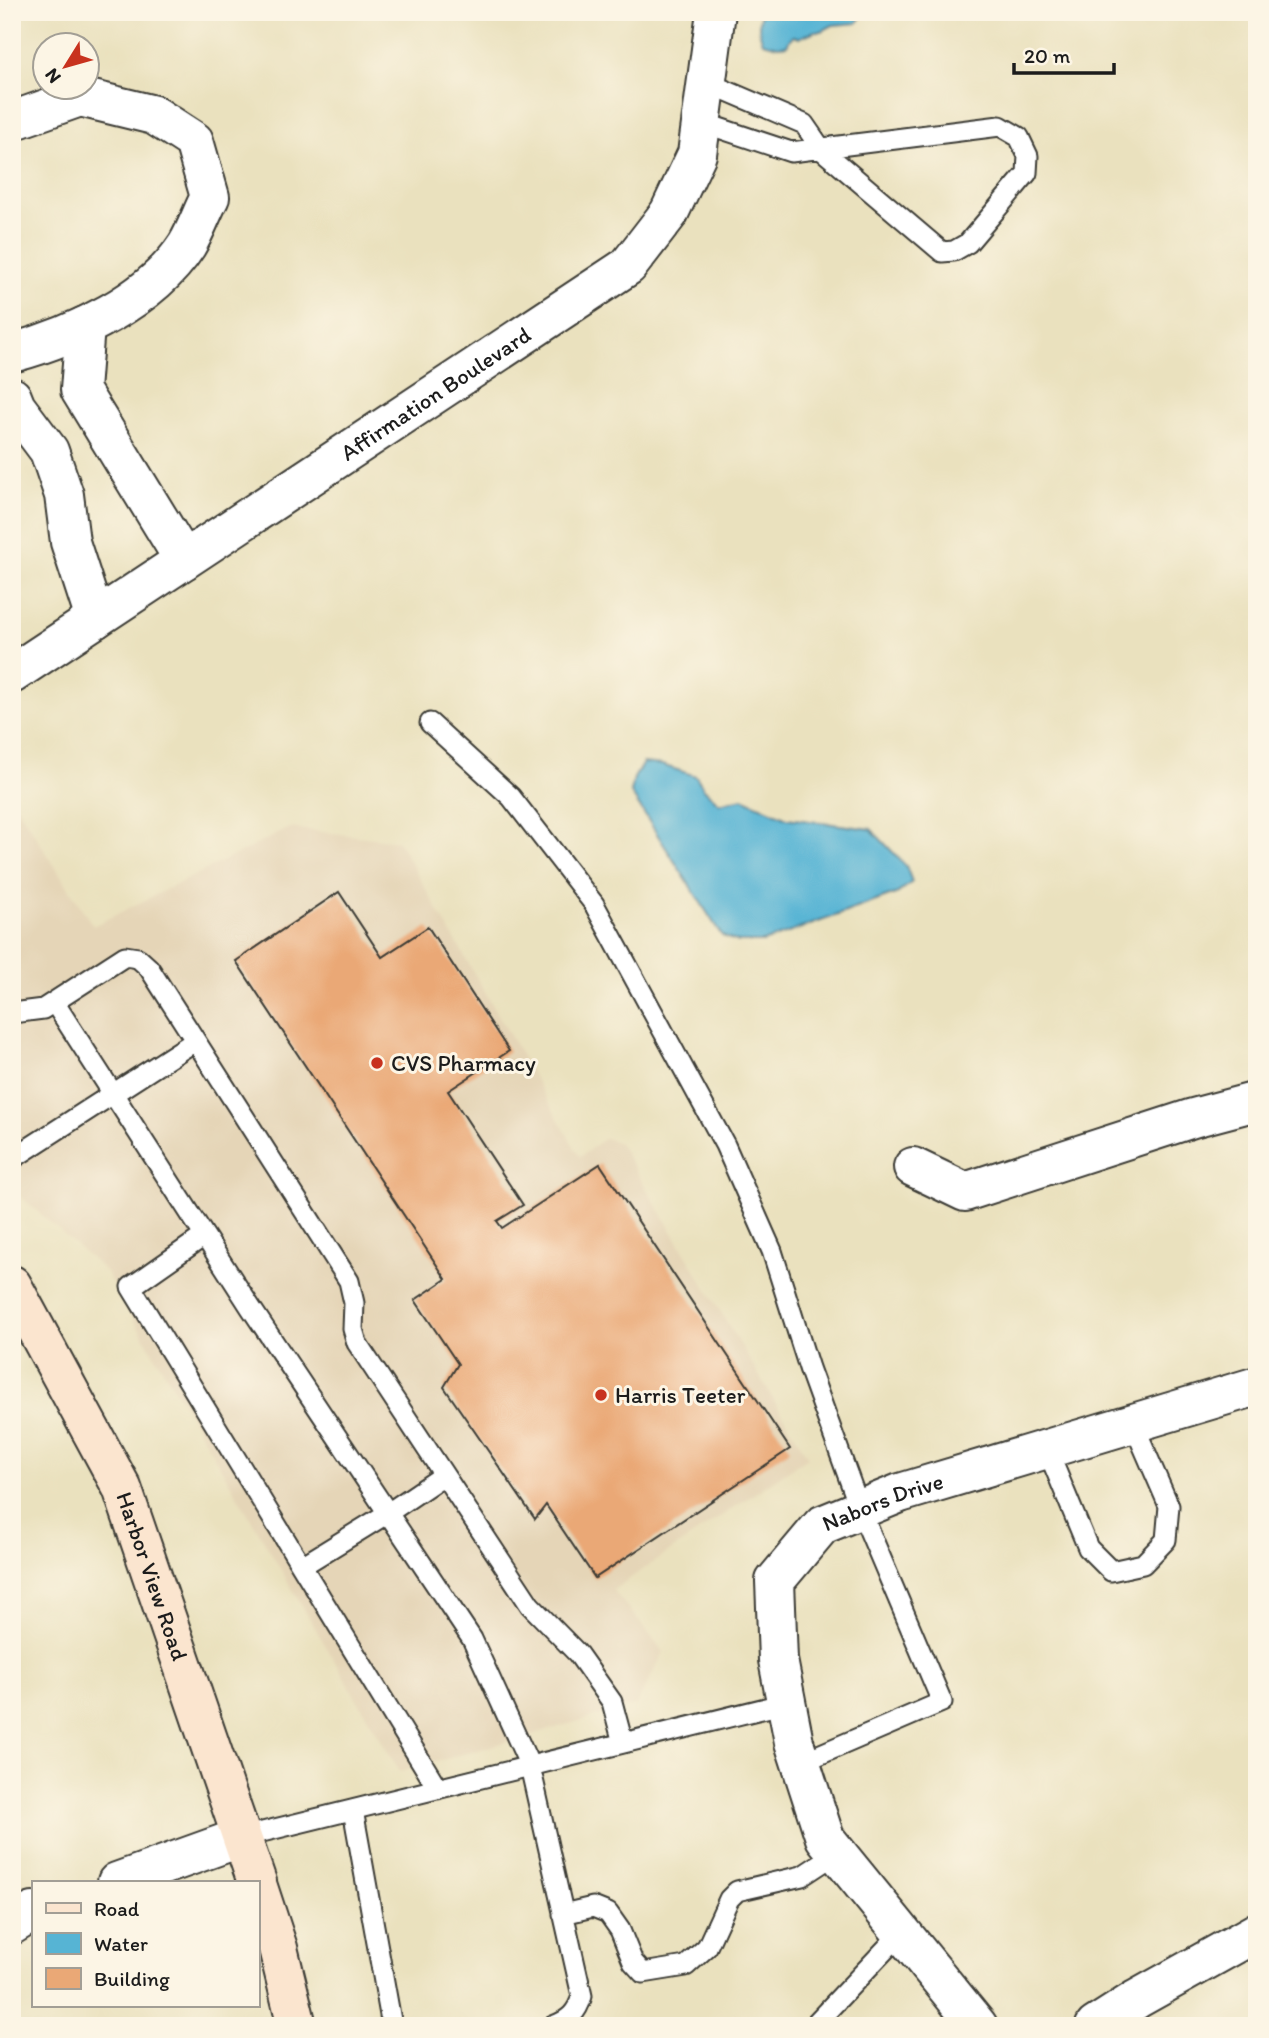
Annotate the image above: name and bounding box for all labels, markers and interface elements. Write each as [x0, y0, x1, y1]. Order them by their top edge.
north arrow [32, 32, 102, 102]
scale bar [1014, 32, 1113, 76]
text: 20 m [1024, 43, 1071, 68]
text: N [40, 64, 66, 88]
street label: Affirmation Boulevard [335, 320, 536, 467]
place label: CVS Pharmacy [391, 1049, 536, 1077]
marker: CVS Pharmacy [369, 1055, 385, 1071]
place label: Harris Teeter [615, 1381, 746, 1409]
marker: Harris Teeter [593, 1387, 609, 1403]
street label: Nabors Drive [818, 1467, 946, 1537]
street label: Harbor View Road [110, 1488, 194, 1664]
legend [32, 1881, 259, 2007]
text: Road [94, 1896, 140, 1921]
text: Water [94, 1931, 148, 1956]
text: Building [94, 1966, 170, 1991]

